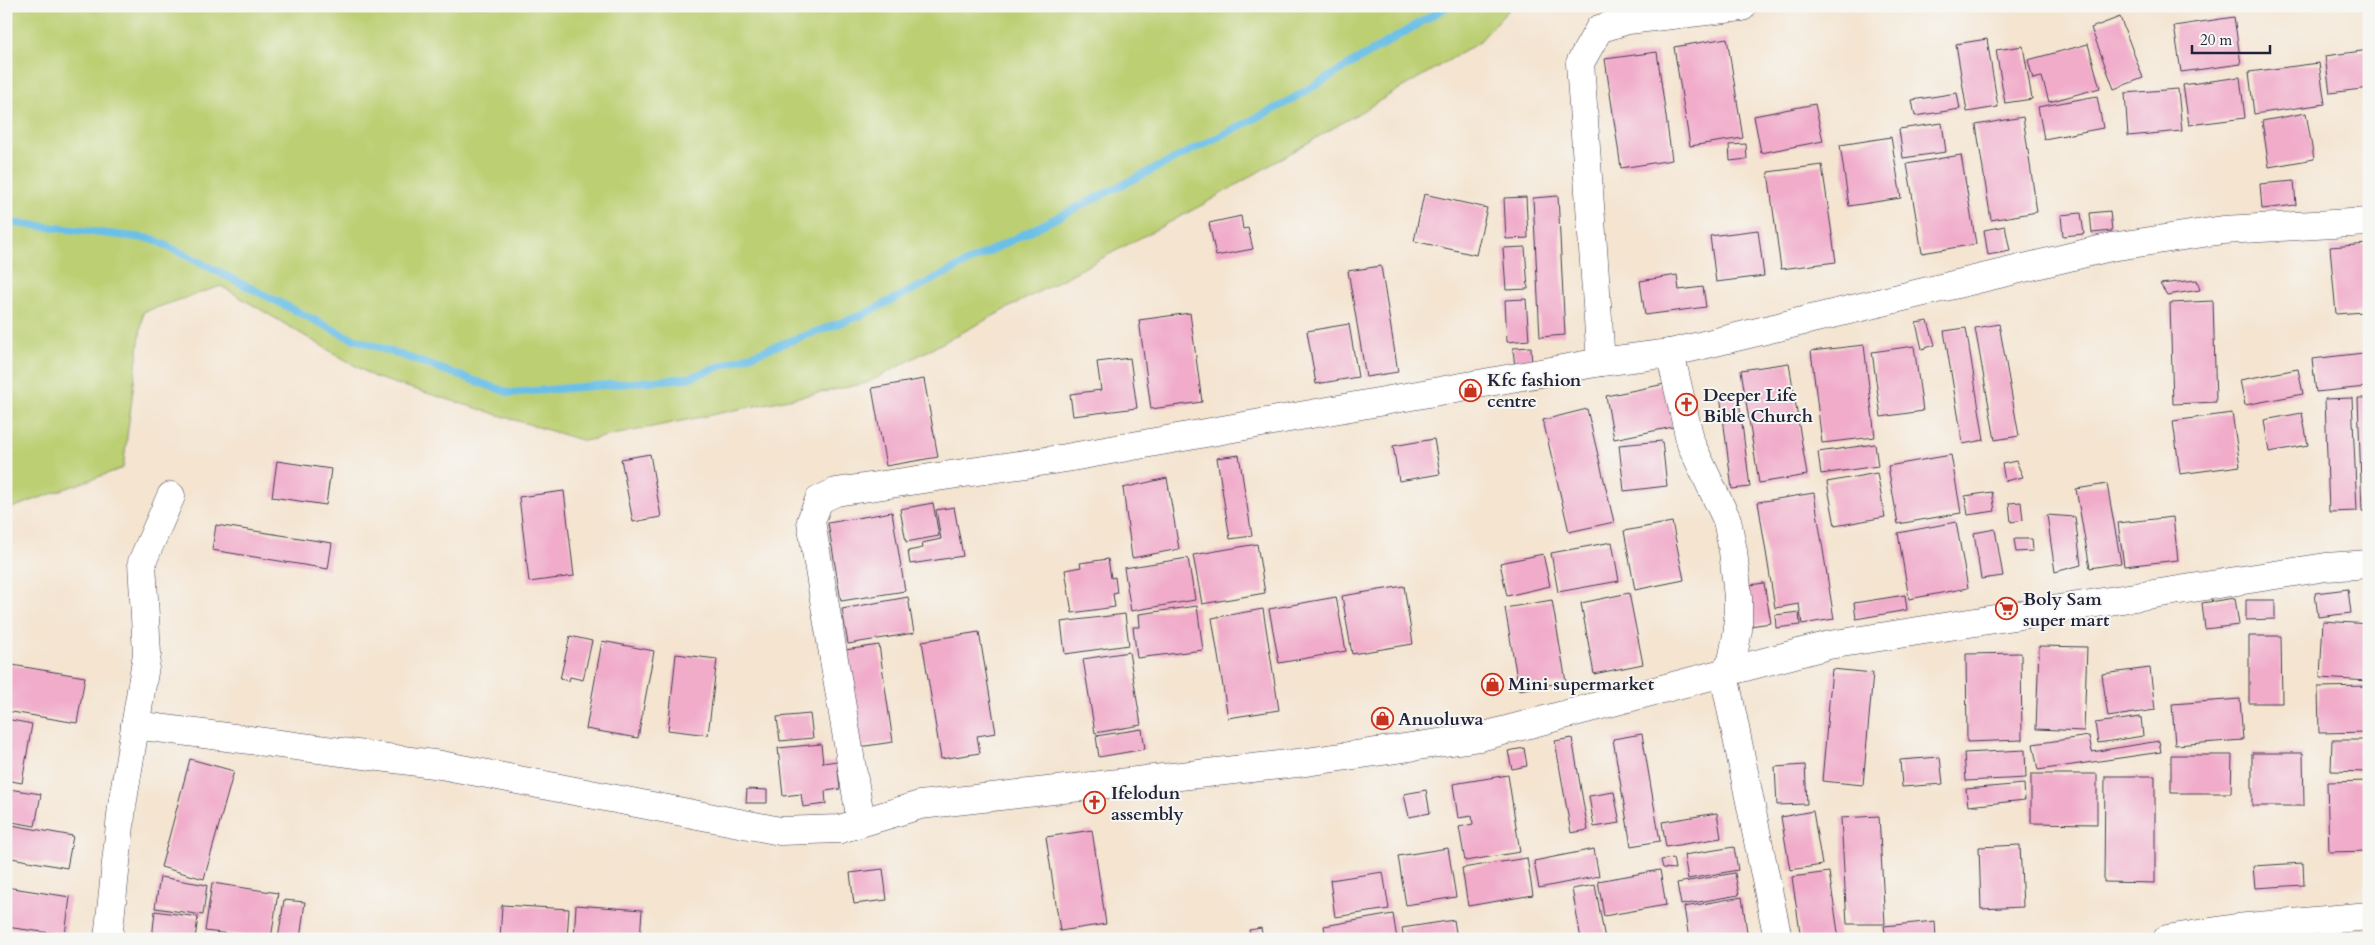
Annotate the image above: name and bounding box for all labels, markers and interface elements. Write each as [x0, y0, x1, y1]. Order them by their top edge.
scale bar [2192, 22, 2270, 54]
text: 20 m [2200, 30, 2232, 50]
place label: Kfc fashion centre [1487, 368, 1582, 414]
shop icon: Kfc fashion centre [1459, 378, 1483, 402]
place label: Deeper Life Bible Church [1703, 383, 1813, 429]
church icon: Deeper Life Bible Church [1675, 393, 1699, 417]
place label: Boly Sam super mart [2023, 587, 2110, 633]
supermarket icon: Boly Sam super mart [1995, 597, 2019, 621]
shop icon: Mini supermarket [1480, 672, 1504, 696]
place label: Mini supermarket [1508, 672, 1655, 697]
shop icon: Anuoluwa [1370, 707, 1394, 731]
place label: Anuoluwa [1398, 707, 1484, 732]
place label: Ifelodun assembly [1111, 781, 1185, 827]
church icon: Ifelodun assembly [1083, 791, 1107, 815]

